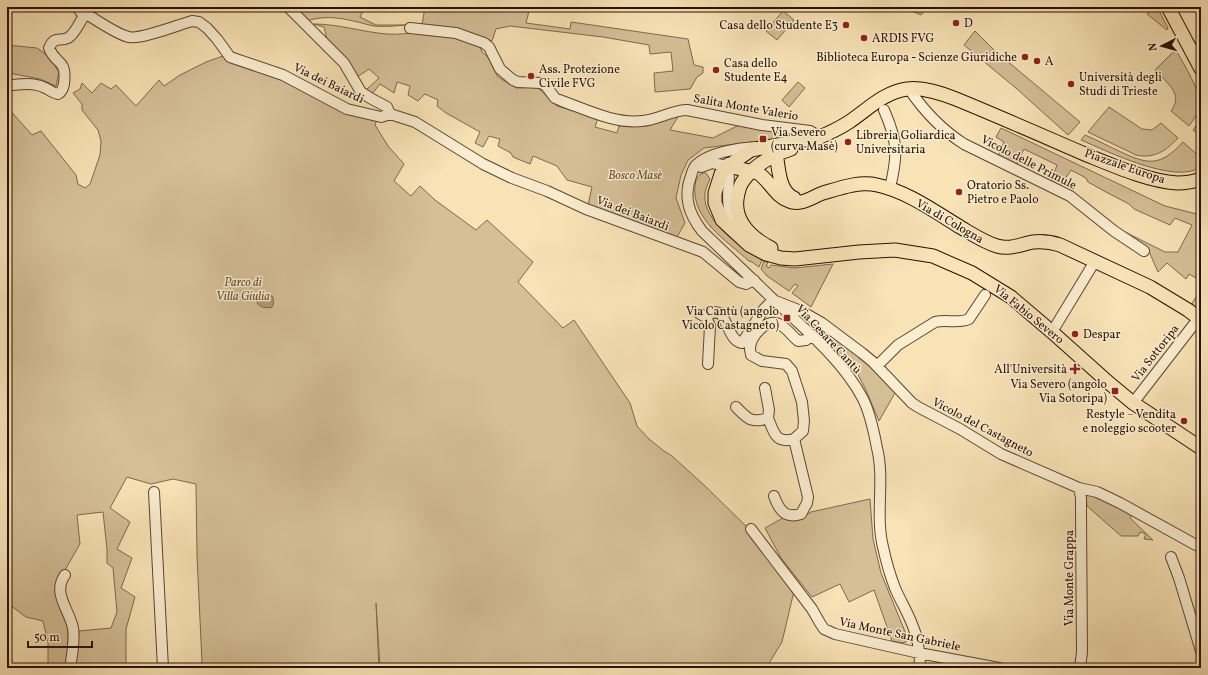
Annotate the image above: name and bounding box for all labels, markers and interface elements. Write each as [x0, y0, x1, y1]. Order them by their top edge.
place label: D [964, 16, 973, 32]
place label: Casa dello Studente E3 [719, 18, 838, 34]
marker: D [951, 18, 961, 28]
marker: Casa dello Studente E3 [841, 20, 851, 30]
north arrow [1142, 26, 1182, 66]
place label: ARDIS FVG [872, 31, 934, 47]
marker: ARDIS FVG [859, 33, 869, 43]
text: N [1146, 42, 1161, 52]
place label: Biblioteca Europa - Scienze Giuridiche [816, 50, 1017, 66]
marker: Biblioteca Europa - Scienze Giuridiche [1020, 52, 1030, 62]
place label: A [1045, 54, 1054, 70]
place label: Casa dello Studente E4 [724, 56, 788, 86]
marker: A [1032, 56, 1042, 66]
street label: Via dei Baiardi [291, 60, 367, 108]
place label: Ass. Protezione Civile FVG [539, 62, 620, 92]
marker: Casa dello Studente E4 [711, 65, 721, 75]
place label: Università degli Studi di Trieste [1079, 70, 1162, 100]
marker: Ass. Protezione Civile FVG [526, 71, 536, 81]
marker: Università degli Studi di Trieste [1066, 79, 1076, 89]
street label: Salita Monte Valerio [692, 91, 799, 125]
place label: Via Severo (curva Masè) [771, 125, 838, 155]
place label: Libreria Goliardica Universitaria [856, 128, 956, 158]
street label: Vicolo delle Primule [978, 132, 1079, 194]
marker: Via Severo (curva Masè) [758, 134, 768, 144]
marker: Libreria Goliardica Universitaria [843, 137, 853, 147]
street label: Piazzale Europa [1082, 146, 1167, 188]
park label: Bosco Masè [608, 168, 662, 184]
place label: Oratorio Ss. Pietro e Paolo [967, 178, 1039, 208]
marker: Oratorio Ss. Pietro e Paolo [954, 187, 964, 197]
street label: Via dei Baiardi [594, 193, 672, 235]
street label: Via di Cologna [913, 196, 986, 248]
park label: Parco di Villa Giulia [216, 275, 270, 305]
street label: Via Fabio Severo [990, 281, 1067, 348]
street label: Via Cesare Cantù [792, 302, 865, 378]
place label: Via Cantù (angolo Vicolo Castagneto) [682, 304, 779, 334]
marker: Via Cantù (angolo Vicolo Castagneto) [782, 313, 792, 323]
street label: Via Sottoripa [1128, 322, 1183, 386]
place label: Despar [1083, 327, 1120, 343]
marker: Despar [1070, 329, 1080, 339]
place label: All'Università [994, 362, 1067, 378]
marker: All'Università [1070, 364, 1080, 374]
place label: Via Severo (angolo Via Sotoripa) [1010, 377, 1108, 407]
marker: Via Severo (angolo Via Sotoripa) [1110, 386, 1120, 396]
street label: Vicolo del Castagneto [929, 394, 1036, 461]
place label: Restyle – Vendita e noleggio scooter [1082, 407, 1176, 437]
marker: Restyle – Vendita e noleggio scooter [1179, 416, 1189, 426]
street label: Via Monte Grappa [1062, 530, 1078, 626]
street label: Via Monte San Gabriele [838, 614, 962, 656]
scale bar [28, 623, 92, 649]
text: 50 m [34, 630, 60, 646]

